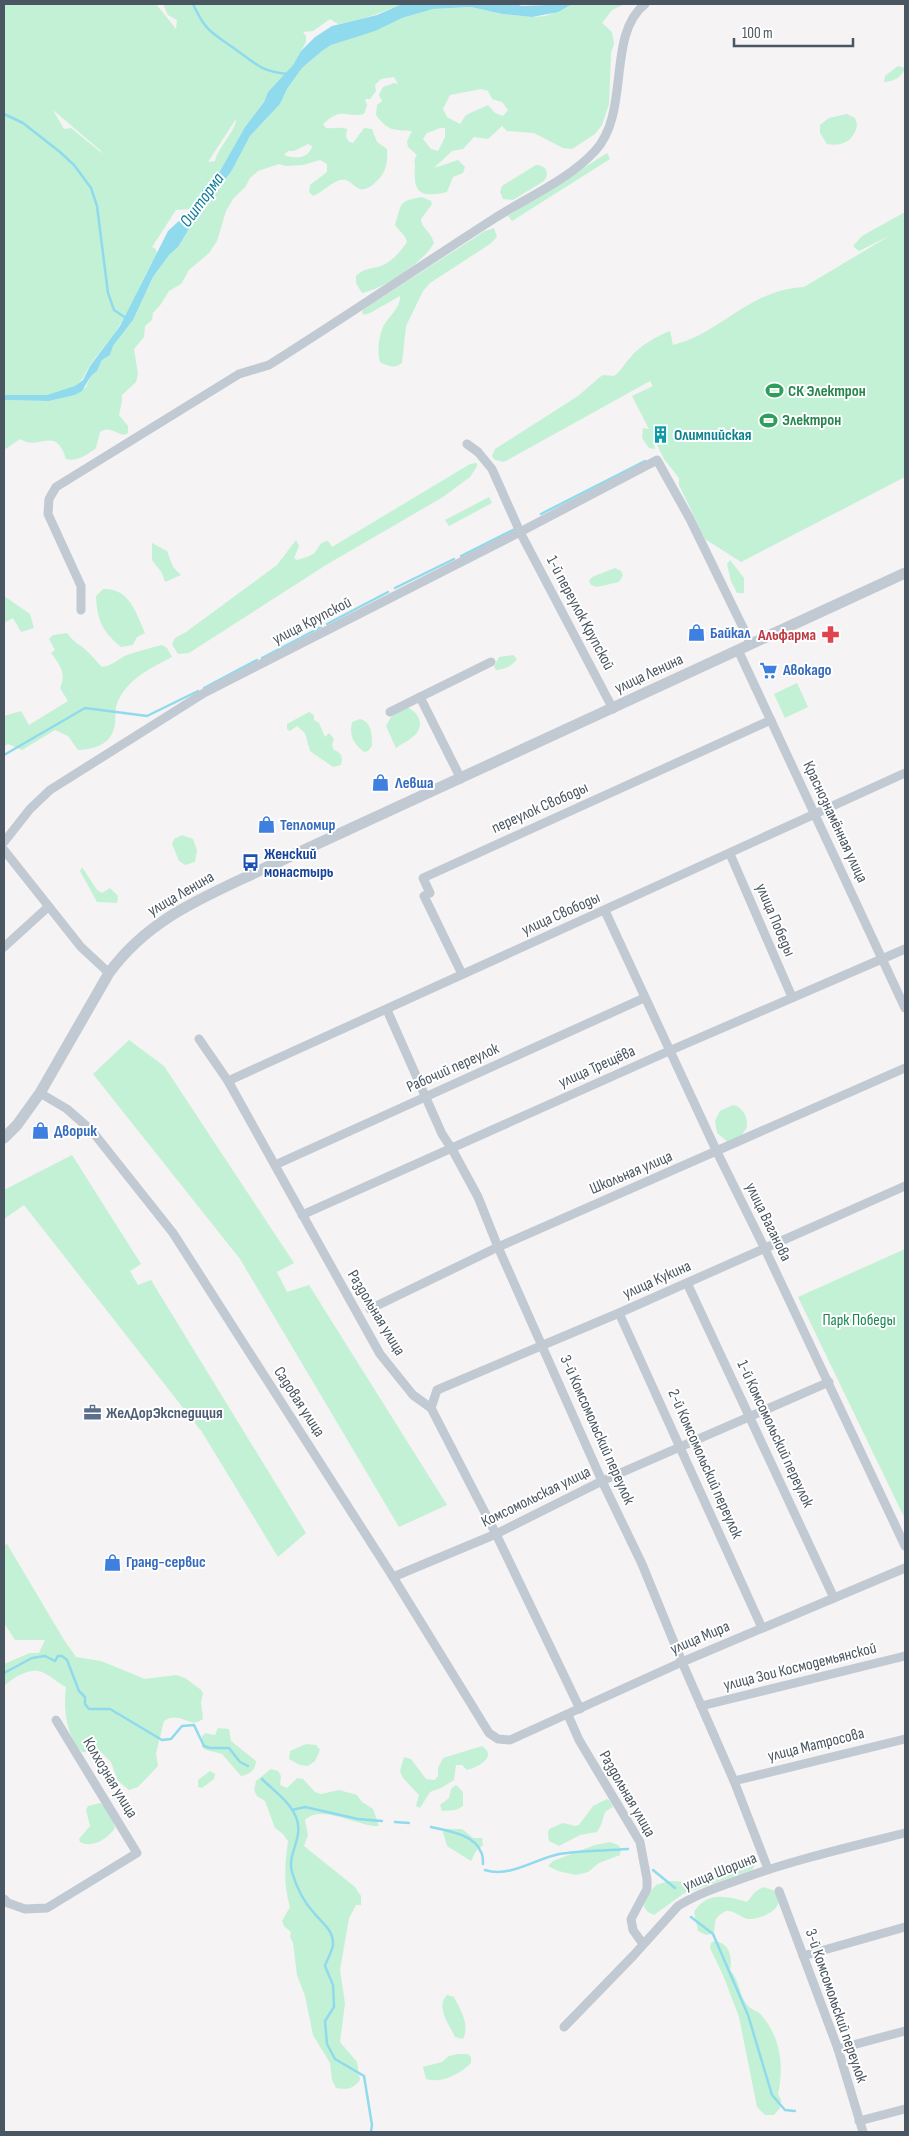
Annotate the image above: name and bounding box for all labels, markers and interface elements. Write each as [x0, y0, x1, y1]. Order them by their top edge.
scale bar [734, 15, 853, 47]
text: 100 m [742, 24, 773, 43]
water label: Ошторма [175, 168, 229, 231]
sports icon: СК Электрон [764, 381, 784, 401]
place label: СК Электрон [788, 382, 866, 401]
sports icon: Электрон [758, 410, 778, 430]
place label: Электрон [782, 411, 841, 430]
building icon: Олимпийская [650, 425, 670, 445]
place label: Олимпийская [674, 426, 752, 445]
street label: 1-й переулок Крупской [542, 553, 618, 673]
street label: улица Крупской [269, 593, 355, 649]
shop icon: Байкал [686, 623, 706, 643]
place label: Байкал [710, 624, 751, 643]
pharmacy icon: Альфарма [820, 625, 840, 645]
place label: Альфарма [757, 626, 816, 645]
street label: улица Ленина [612, 650, 686, 698]
supermarket icon: Авокадо [759, 660, 779, 680]
place label: Авокадо [782, 661, 832, 680]
street label: Краснознамённая улица [799, 758, 871, 886]
shop icon: Левша [371, 773, 391, 793]
place label: Левша [394, 774, 433, 793]
street label: переулок Свободы [489, 778, 591, 838]
shop icon: Тепломир [256, 815, 276, 835]
place label: Тепломир [280, 816, 335, 835]
place label: Женский монастырь [264, 845, 334, 882]
bus stop icon: Женский монастырь [240, 853, 260, 873]
street label: улица Ленина [144, 867, 218, 921]
street label: улица Победы [751, 881, 799, 959]
street label: улица Свободы [519, 888, 603, 940]
street label: Рабочий переулок [404, 1039, 503, 1097]
street label: улица Трещёва [556, 1042, 638, 1092]
shop icon: Дворик [30, 1121, 50, 1141]
place label: Дворик [54, 1122, 97, 1141]
street label: Школьная улица [587, 1147, 675, 1199]
street label: улица Ваганова [741, 1180, 795, 1264]
street label: улица Кукина [620, 1257, 694, 1303]
street label: Раздольная улица [343, 1267, 409, 1359]
park label: Парк Победы [822, 1311, 896, 1330]
street label: 3-й Комсомольский переулок [555, 1352, 639, 1508]
street label: 1-й Комсомольский переулок [732, 1357, 818, 1512]
street label: Садовая улица [269, 1363, 329, 1441]
street label: 2-й Комсомольский переулок [663, 1386, 747, 1542]
office icon: ЖелДорЭкспедиция [82, 1403, 102, 1423]
place label: ЖелДорЭкспедиция [106, 1404, 223, 1423]
street label: Комсомольская улица [478, 1462, 594, 1532]
shop icon: Гранд-сервис [102, 1552, 122, 1572]
place label: Гранд-сервис [126, 1553, 206, 1572]
street label: улица Мира [667, 1617, 733, 1659]
street label: улица Зои Космодемьянской [722, 1639, 878, 1695]
street label: улица Матросова [766, 1724, 866, 1766]
street label: Колхозная улица [79, 1734, 141, 1822]
street label: Раздольная улица [595, 1748, 659, 1840]
street label: улица Шорина [681, 1849, 759, 1895]
street label: 3-й Комсомольский переулок [801, 1927, 872, 2086]

